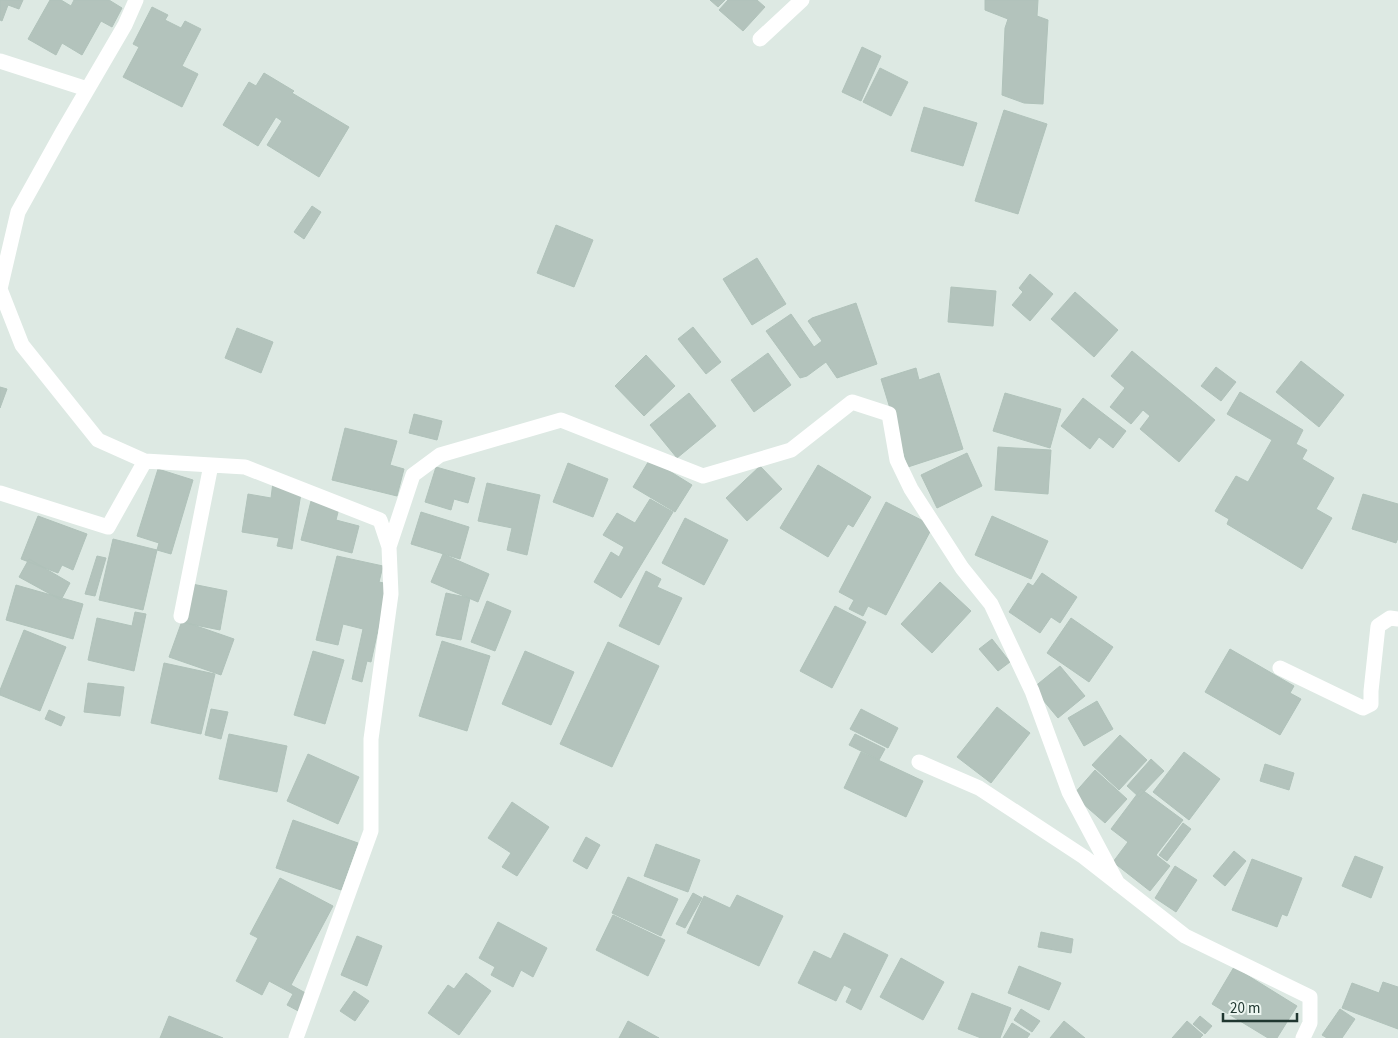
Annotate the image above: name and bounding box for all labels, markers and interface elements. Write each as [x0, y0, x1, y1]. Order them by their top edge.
scale bar [1223, 990, 1297, 1022]
text: 20 m [1230, 998, 1260, 1019]

